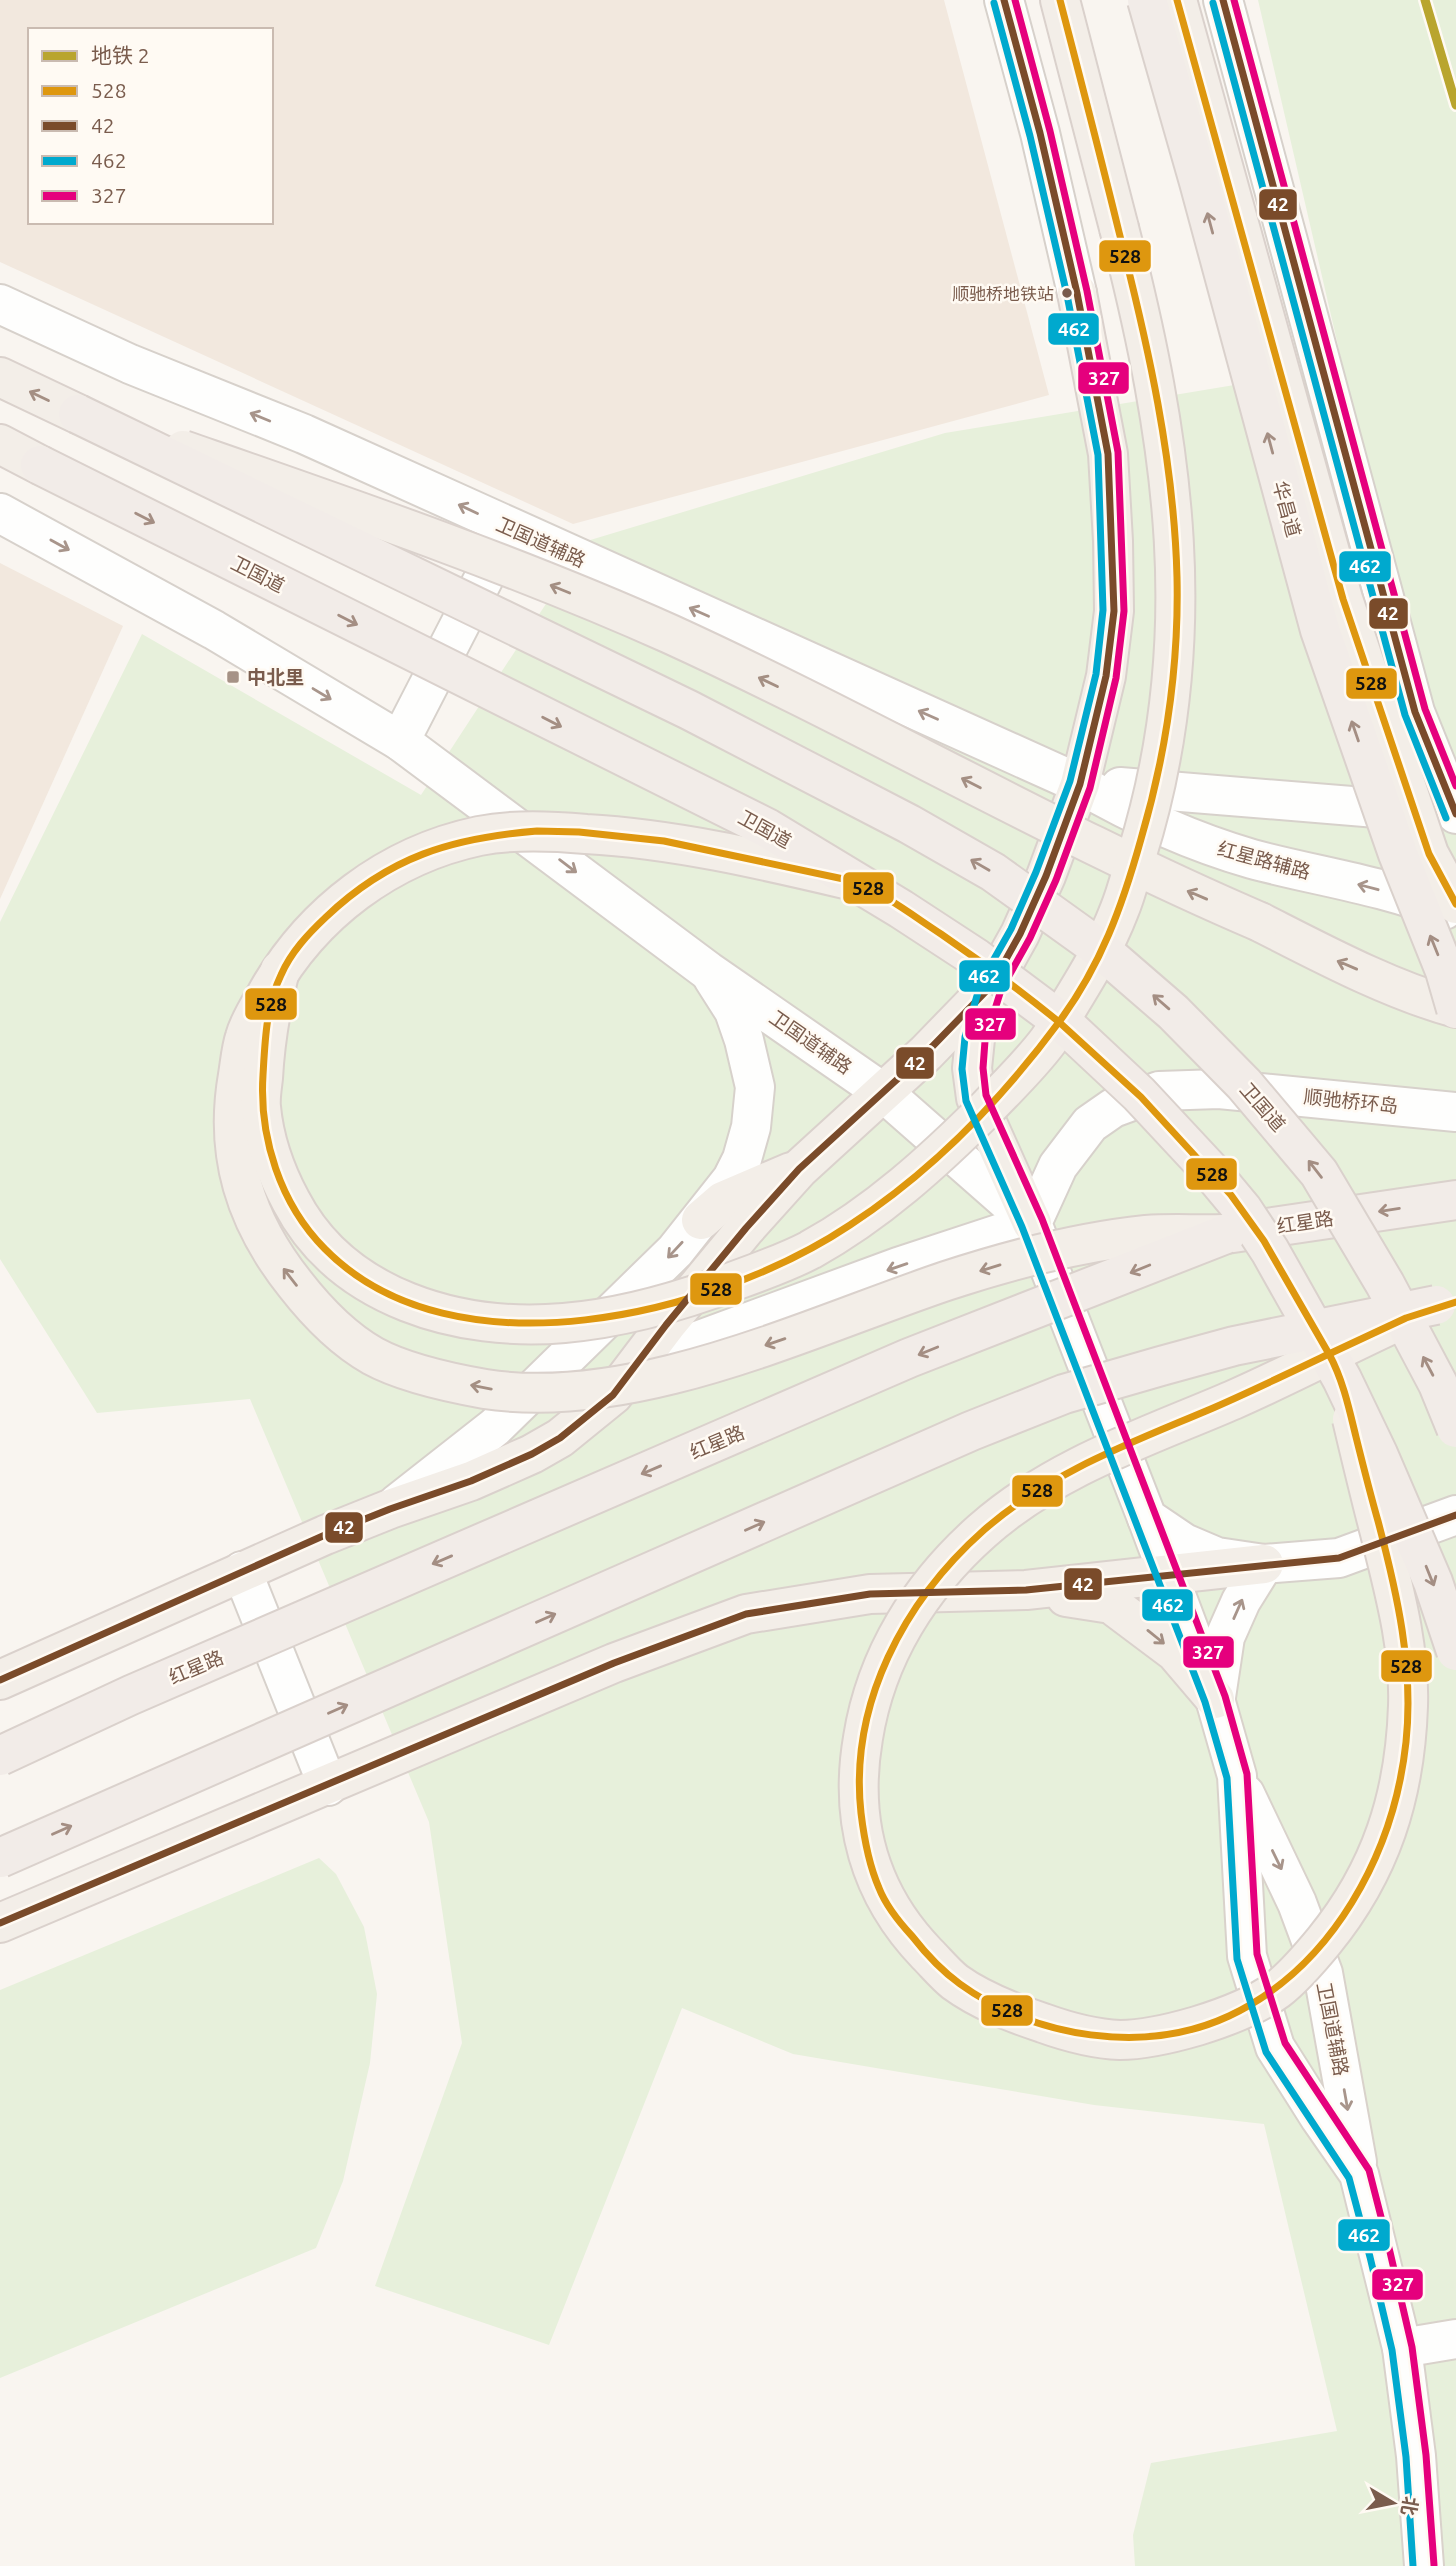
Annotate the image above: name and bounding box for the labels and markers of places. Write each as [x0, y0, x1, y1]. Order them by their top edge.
place label: 顺驰桥地铁站 [952, 284, 1054, 303]
marker: 顺驰桥地铁站 [1060, 286, 1074, 300]
place label: 中北里 [247, 666, 304, 688]
marker: 中北里 [225, 669, 241, 685]

